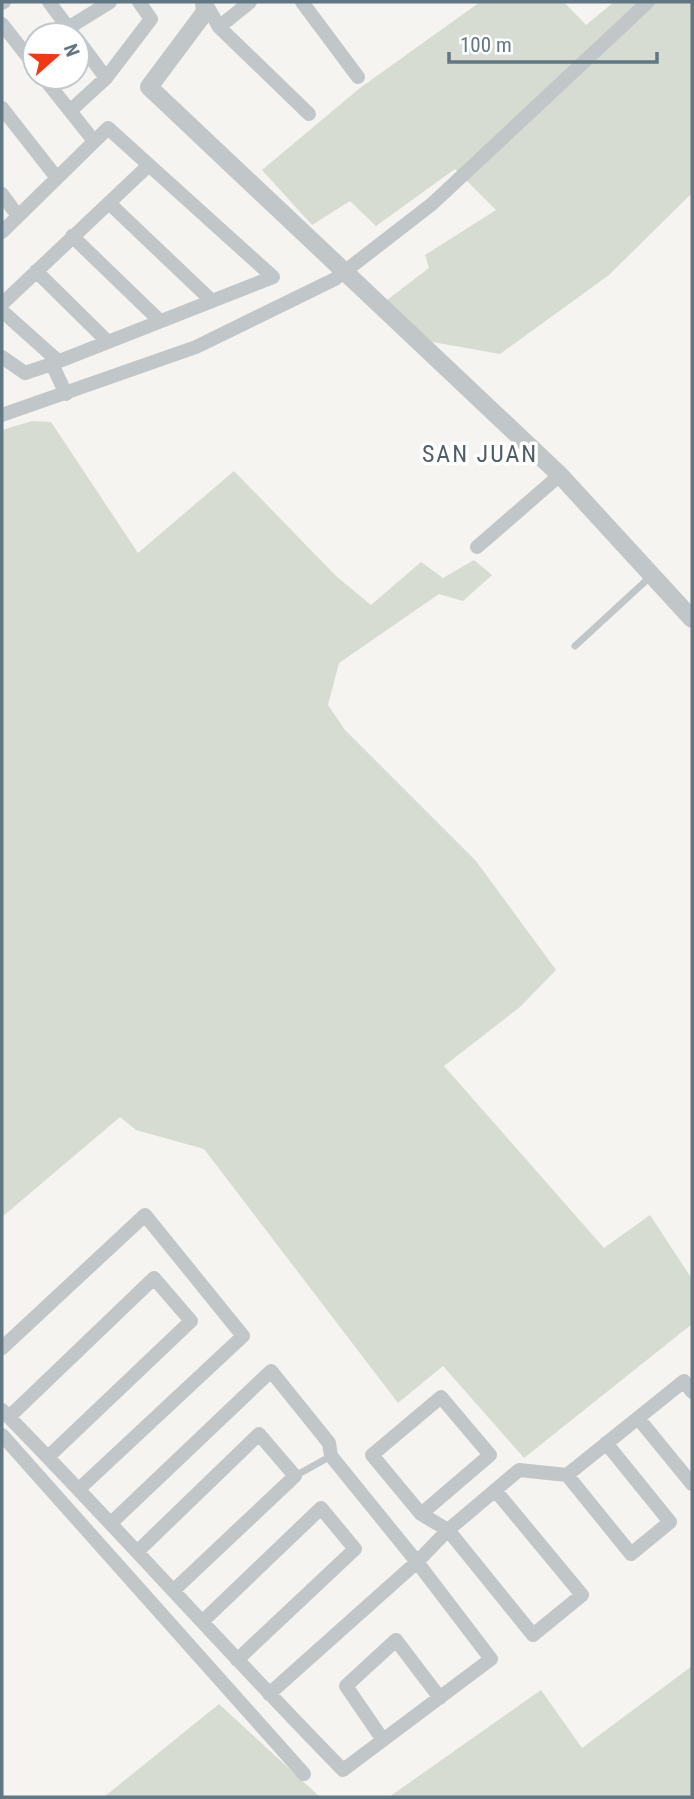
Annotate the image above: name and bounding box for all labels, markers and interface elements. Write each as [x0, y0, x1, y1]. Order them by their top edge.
north arrow [21, 21, 91, 91]
scale bar [449, 21, 657, 65]
text: 100 m [460, 33, 512, 57]
text: N [59, 41, 84, 60]
district label: SAN JUAN [422, 440, 538, 468]

